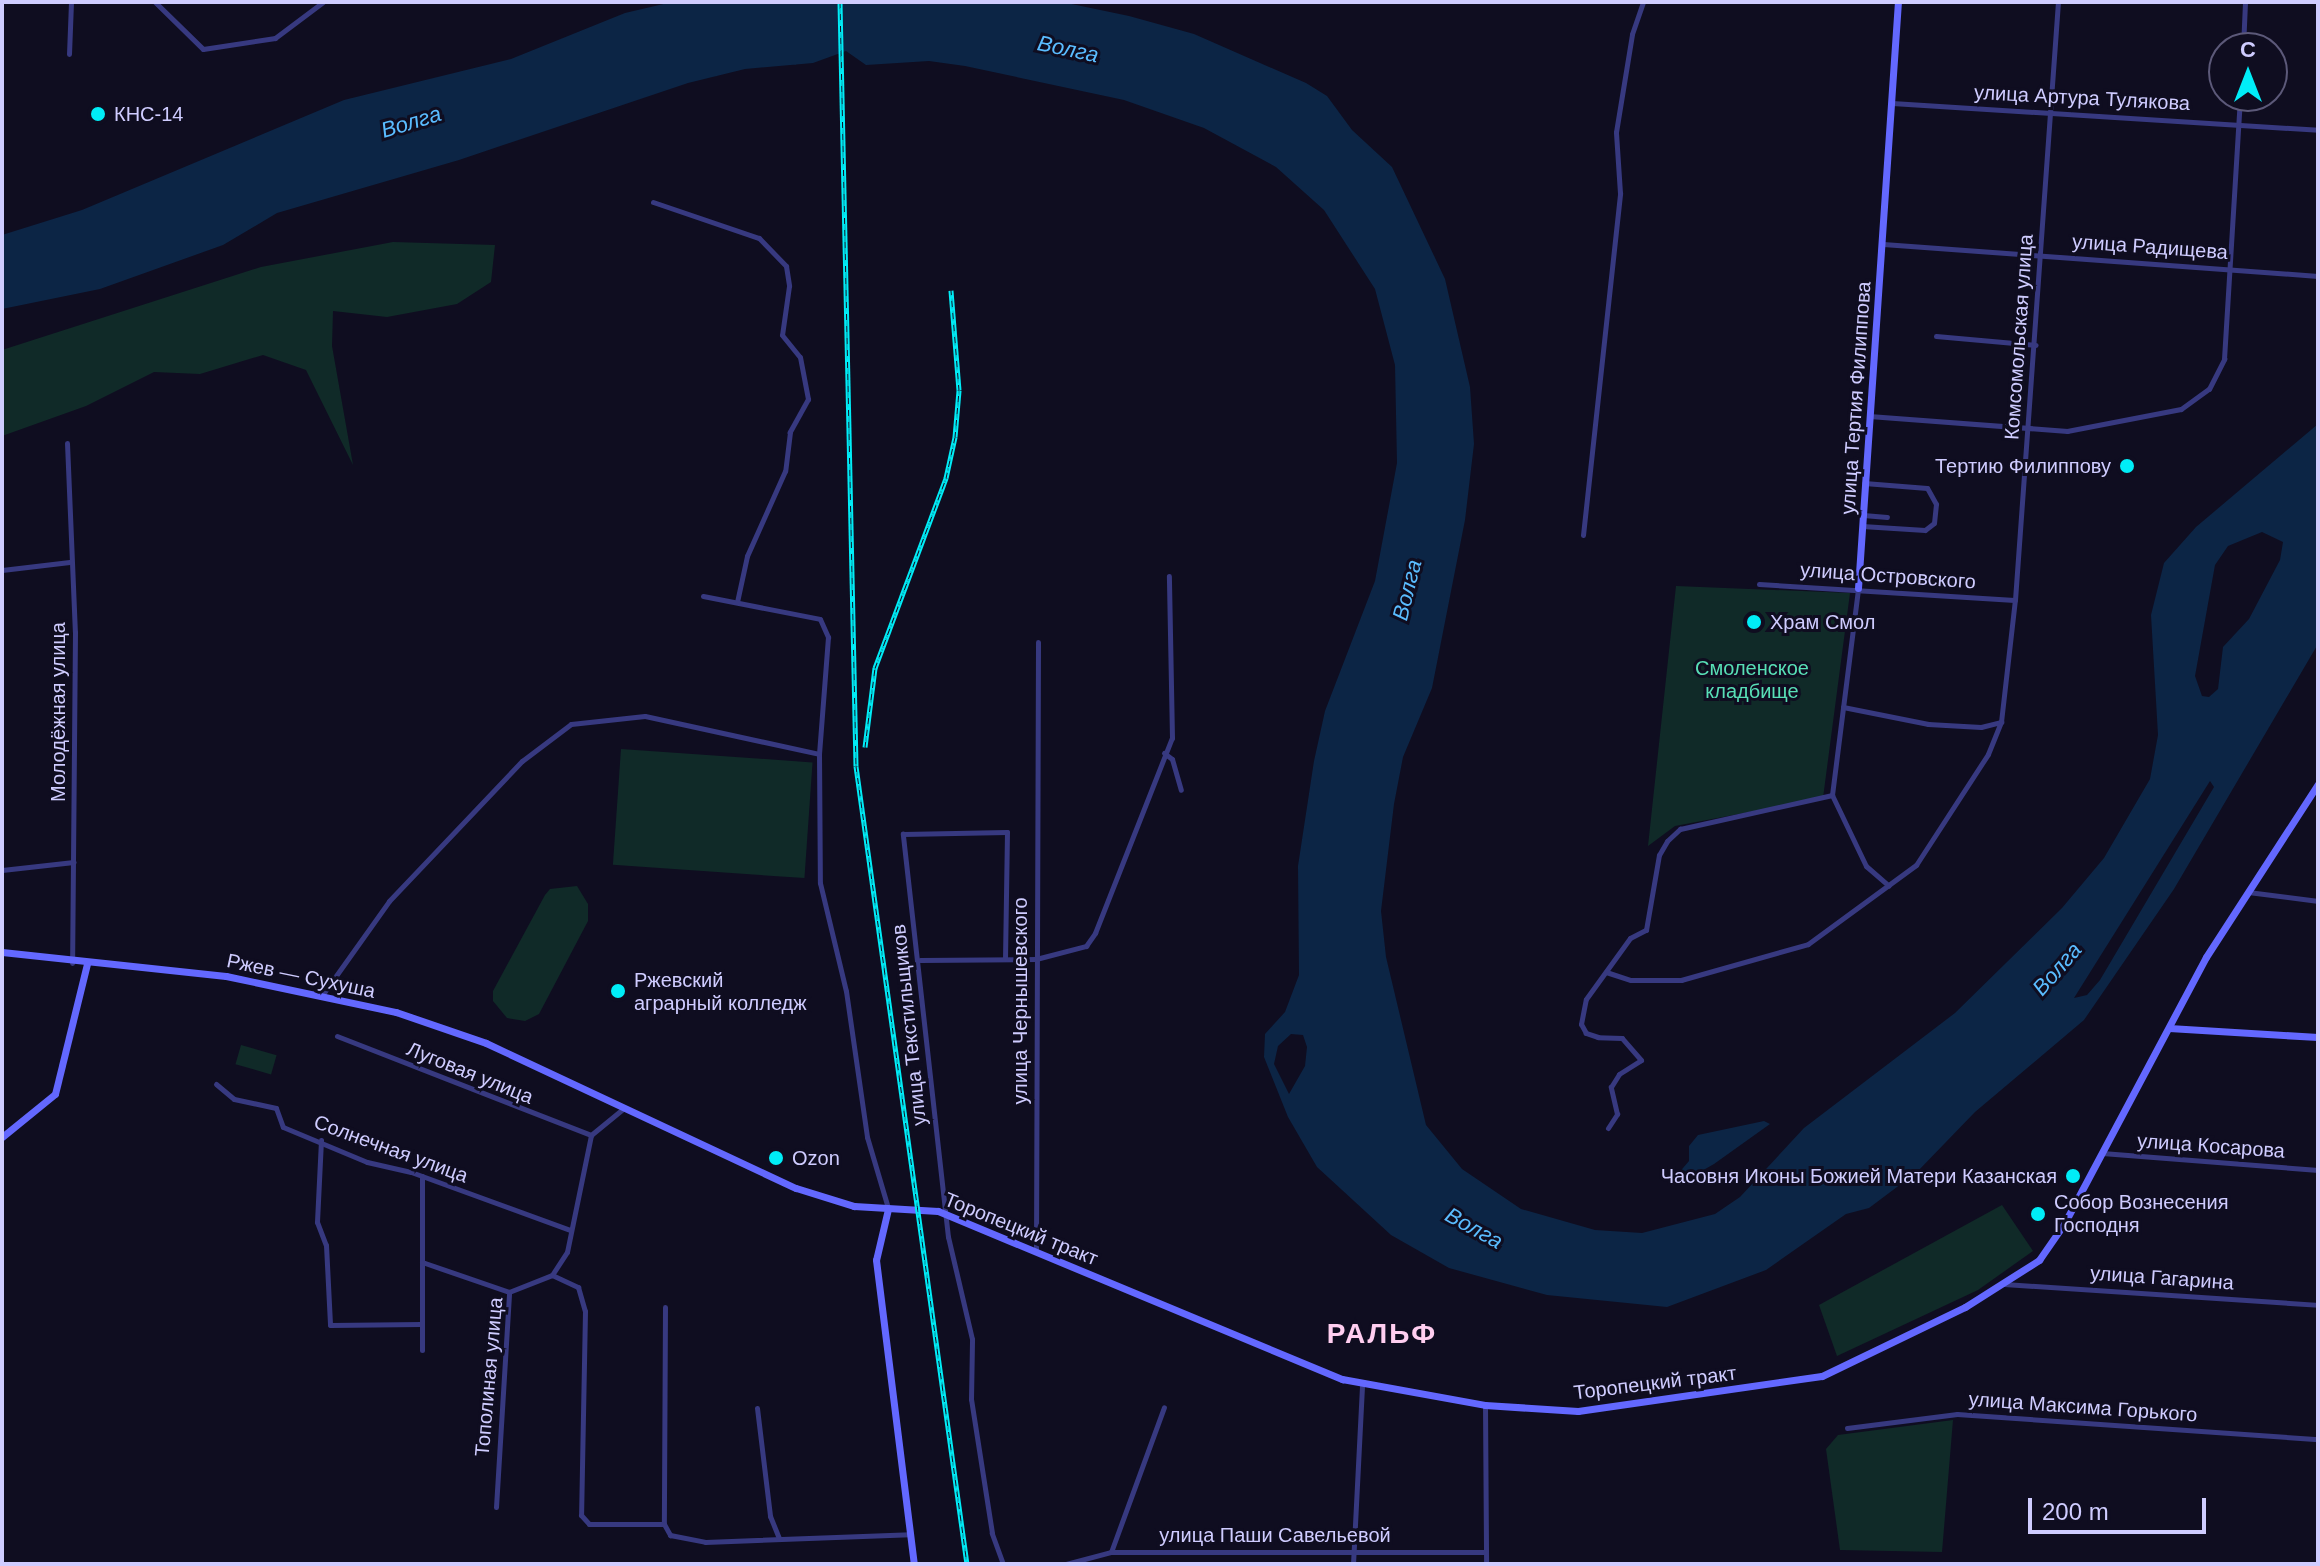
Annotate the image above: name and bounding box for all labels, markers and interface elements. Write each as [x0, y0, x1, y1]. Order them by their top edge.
water label: Волга [1035, 30, 1101, 68]
north arrow [2208, 32, 2288, 112]
text: С [2240, 37, 2256, 62]
street label: улица Артура Тулякова [1973, 80, 2191, 116]
water label: Волга [378, 100, 444, 144]
place label: КНС-14 [114, 102, 183, 126]
marker: КНС-14 [89, 105, 107, 123]
street label: улица Радищева [2071, 230, 2229, 264]
street label: Комсомольская улица [2000, 233, 2038, 441]
street label: улица Тертия Филиппова [1836, 281, 1876, 515]
place label: Тертию Филиппову [1935, 454, 2111, 478]
marker: Тертию Филиппову [2118, 457, 2136, 475]
water label: Волга [1387, 557, 1427, 623]
street label: улица Островского [1799, 558, 1977, 594]
place label: Храм Смол [1770, 610, 1875, 634]
marker: Храм Смол [1745, 613, 1763, 631]
street label: Молодёжная улица [46, 622, 70, 802]
park label: Смоленское кладбище [1695, 657, 1809, 704]
street label: улица Чернышевского [1008, 897, 1032, 1105]
street label: улица Текстильщиков [886, 923, 932, 1127]
water label: Волга [2027, 937, 2087, 1001]
street label: Ржев — Сухуша [225, 949, 377, 1003]
place label: Ржевский аграрный колледж [634, 968, 807, 1015]
marker: Ржевский аграрный колледж [609, 982, 627, 1000]
street label: Луговая улица [403, 1037, 537, 1109]
street label: Солнечная улица [311, 1110, 471, 1188]
street label: улица Косарова [2136, 1129, 2286, 1163]
place label: Ozon [792, 1146, 840, 1170]
marker: Ozon [767, 1149, 785, 1167]
place label: Часовня Иконы Божией Матери Казанская [1661, 1164, 2057, 1188]
marker: Часовня Иконы Божией Матери Казанская [2064, 1167, 2082, 1185]
street label: Торопецкий тракт [941, 1187, 1101, 1271]
place label: Собор Вознесения Господня [2054, 1190, 2229, 1237]
water label: Волга [1441, 1202, 1507, 1254]
marker: Собор Вознесения Господня [2029, 1205, 2047, 1223]
street label: улица Гагарина [2089, 1261, 2235, 1295]
street label: Тополиная улица [470, 1296, 508, 1458]
district label: РАЛЬФ [1327, 1317, 1437, 1351]
street label: Торопецкий тракт [1572, 1361, 1738, 1405]
street label: улица Максима Горького [1968, 1387, 2198, 1427]
scale bar [2032, 1482, 2210, 1532]
text: 200 m [2042, 1498, 2109, 1525]
street label: улица Паши Савельевой [1159, 1523, 1391, 1547]

